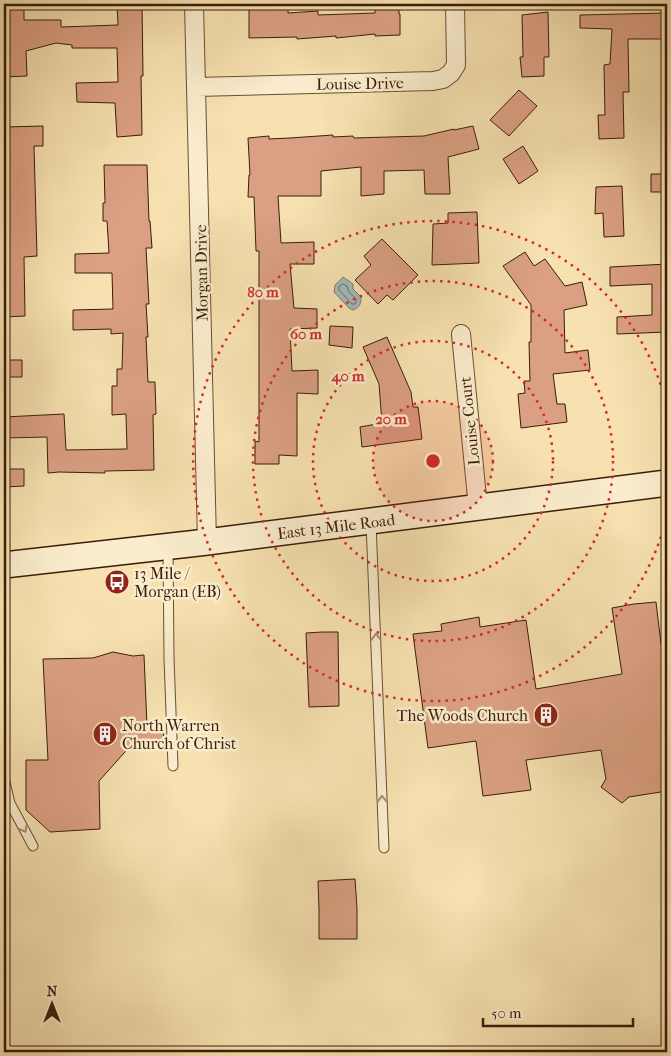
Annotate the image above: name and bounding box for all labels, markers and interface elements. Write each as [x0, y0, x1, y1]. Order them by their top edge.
street label: Louise Drive [316, 73, 404, 94]
street label: Morgan Drive [191, 224, 212, 322]
text: 80 m [247, 283, 279, 301]
text: 60 m [290, 325, 323, 343]
text: 40 m [331, 367, 365, 385]
street label: Louise Court [455, 375, 484, 466]
text: 20 m [375, 410, 407, 428]
centre of rings [424, 452, 442, 470]
street label: East 13 Mile Road [276, 510, 396, 543]
place label: 13 Mile / Morgan (EB) [134, 564, 221, 601]
bus stop icon: 13 Mile / Morgan (EB) [104, 569, 130, 595]
one-way arrow [370, 632, 381, 640]
building icon: The Woods Church [533, 702, 559, 728]
place label: The Woods Church [396, 706, 528, 725]
place label: North Warren Church of Christ [122, 716, 237, 753]
building icon: North Warren Church of Christ [92, 721, 118, 747]
one-way arrow [377, 795, 388, 803]
one-way arrow [18, 823, 28, 832]
north arrow [28, 978, 78, 1028]
text: N [47, 983, 58, 1000]
scale bar [483, 996, 634, 1028]
text: 50 m [491, 1004, 522, 1022]

